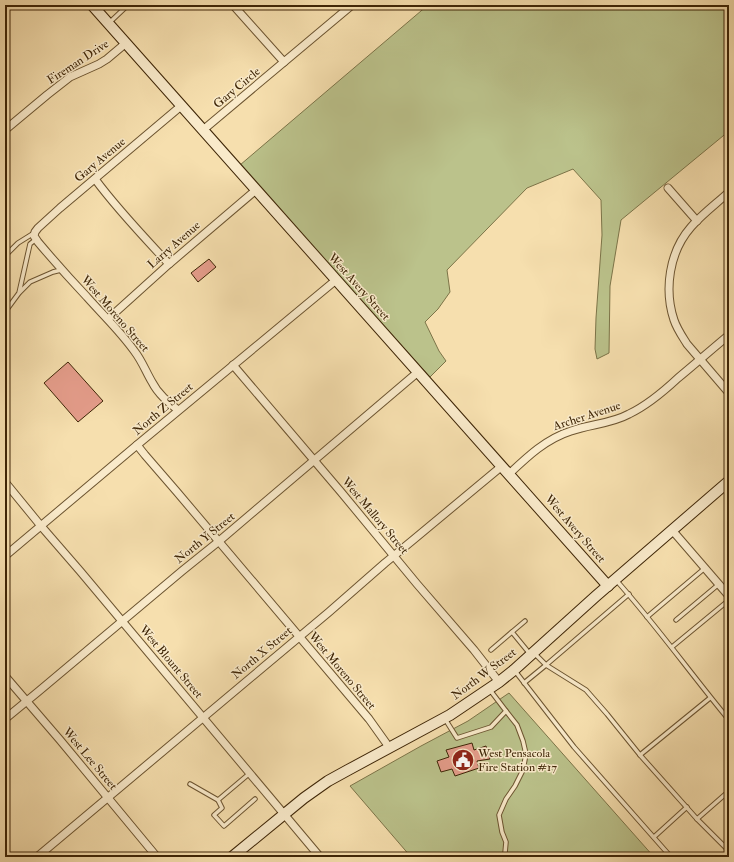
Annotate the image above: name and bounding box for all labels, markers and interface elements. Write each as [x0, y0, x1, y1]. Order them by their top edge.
street label: Fireman Drive [44, 37, 112, 87]
street label: Gary Circle [211, 64, 263, 112]
street label: Gary Avenue [71, 134, 129, 186]
street label: Larry Avenue [145, 218, 203, 272]
street label: West Avery Street [324, 250, 393, 324]
street label: West Moreno Street [77, 272, 152, 355]
street label: North Z Street [130, 379, 196, 438]
street label: Archer Avenue [550, 398, 623, 434]
street label: West Mallory Street [338, 474, 412, 558]
street label: West Avery Street [541, 491, 609, 566]
street label: North Y Street [172, 509, 238, 567]
street label: West Blount Street [135, 622, 206, 702]
street label: North X Street [229, 623, 295, 683]
street label: West Moreno Street [305, 628, 379, 713]
street label: North W Street [449, 645, 519, 703]
street label: West Lee Street [59, 724, 121, 793]
place label: West Pensacola Fire Station #17 [477, 746, 557, 775]
public building icon: West Pensacola Fire Station #17 [450, 747, 476, 773]

